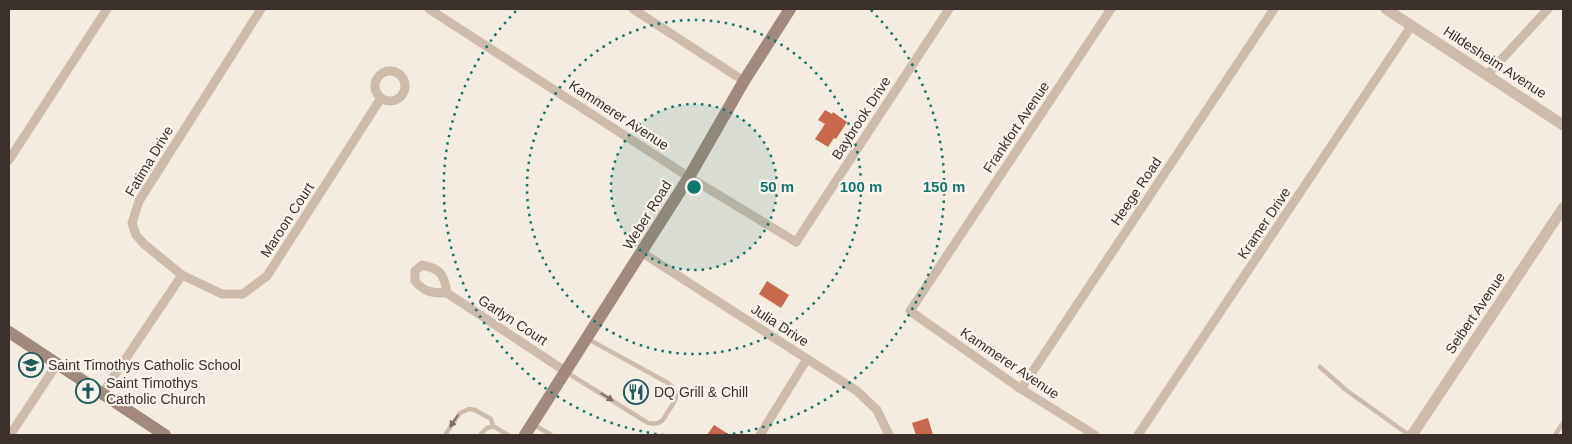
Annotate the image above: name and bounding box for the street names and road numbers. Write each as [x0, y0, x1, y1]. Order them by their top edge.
street label: Hildesheim Avenue [1440, 23, 1550, 101]
street label: Baybrook Drive [828, 73, 894, 162]
street label: Kammerer Avenue [566, 77, 672, 153]
street label: Frankfort Avenue [980, 78, 1052, 176]
street label: Fatima Drive [122, 123, 176, 199]
street label: Heege Road [1107, 154, 1165, 228]
street label: Weber Road [619, 178, 675, 252]
street label: Maroon Court [257, 180, 317, 260]
street label: Kramer Drive [1234, 184, 1294, 262]
street label: Seibert Avenue [1442, 269, 1508, 357]
street label: Garlyn Court [475, 292, 551, 348]
street label: Julia Drive [748, 300, 812, 350]
street label: Kammerer Avenue [958, 324, 1063, 402]

